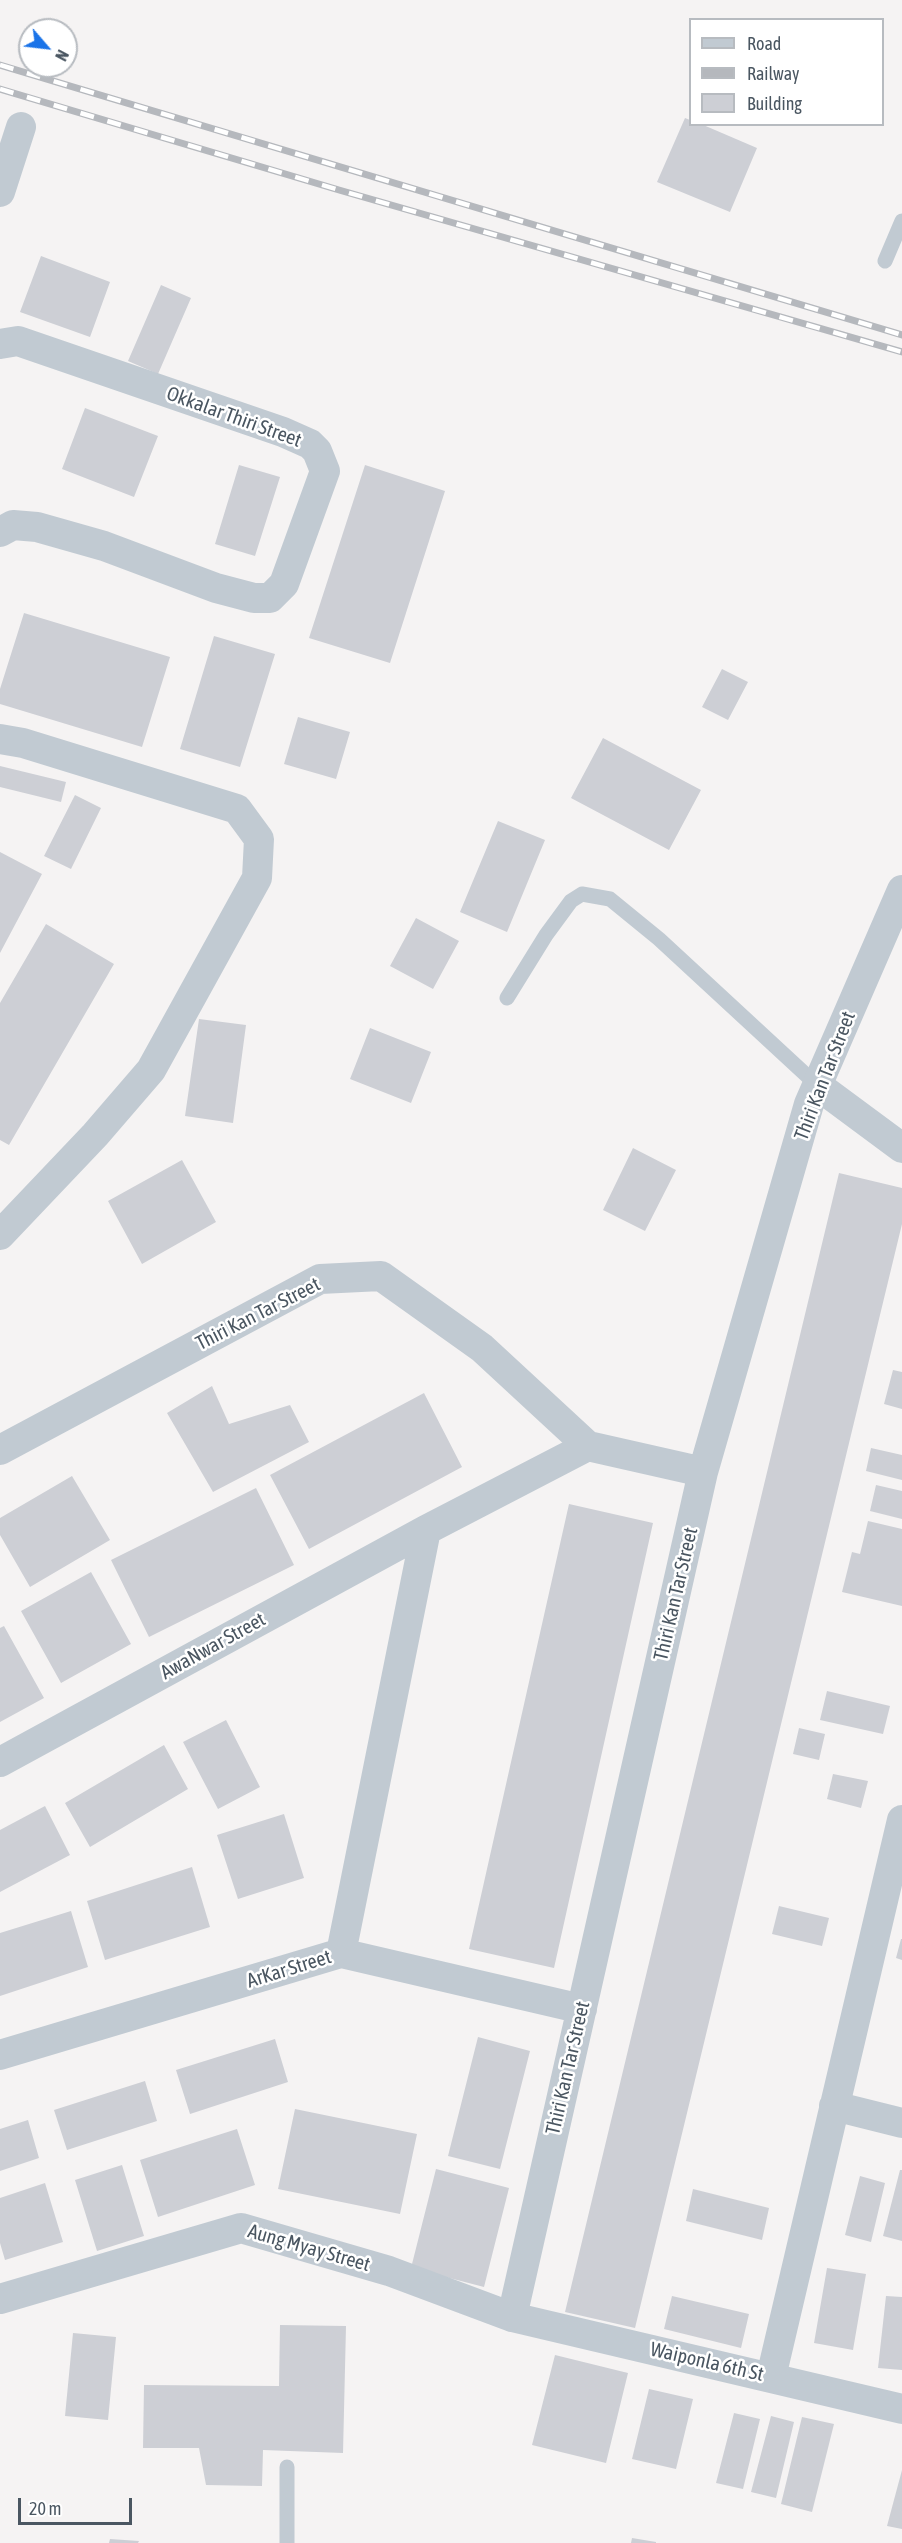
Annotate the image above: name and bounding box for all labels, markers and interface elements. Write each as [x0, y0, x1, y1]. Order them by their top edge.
north arrow [18, 18, 78, 78]
legend [689, 18, 884, 126]
text: Road [747, 33, 781, 54]
text: N [52, 47, 72, 64]
text: Railway [747, 63, 799, 84]
text: Building [747, 93, 802, 114]
street label: Okkalar Thiri Street [163, 382, 305, 452]
street label: Thiri Kan Tar Street [789, 1008, 861, 1144]
street label: Thiri Kan Tar Street [192, 1272, 324, 1356]
street label: Thiri Kan Tar Street [649, 1525, 703, 1663]
street label: AwaNwar Street [156, 1607, 270, 1685]
street label: ArKar Street [244, 1945, 334, 1993]
street label: Thiri Kan Tar Street [541, 1999, 595, 2137]
street label: Aung Myay Street [245, 2219, 373, 2277]
street label: Waiponla 6th St [648, 2337, 766, 2387]
scale bar [21, 2486, 135, 2524]
text: 20 m [29, 2498, 61, 2519]

